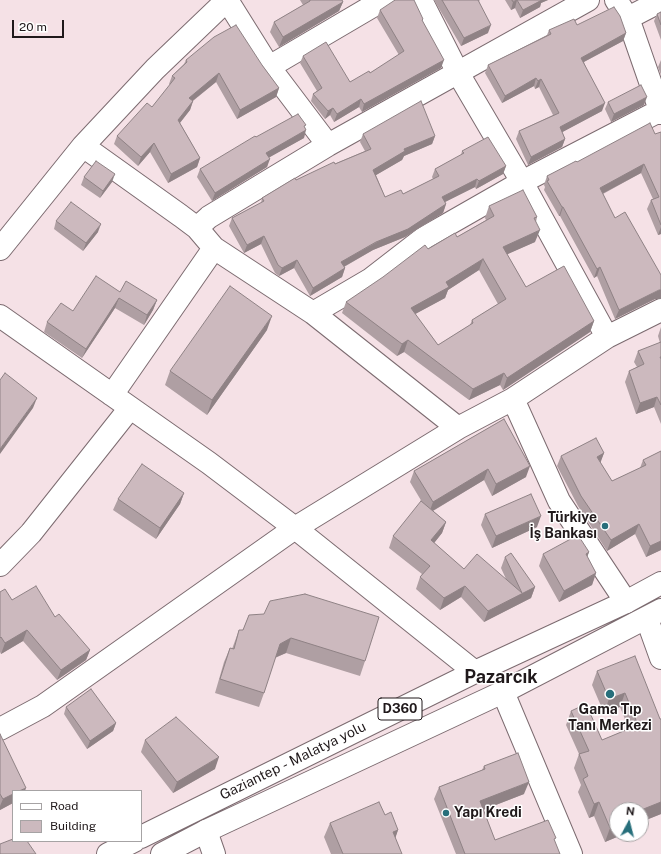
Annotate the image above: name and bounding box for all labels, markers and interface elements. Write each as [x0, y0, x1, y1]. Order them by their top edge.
scale bar [14, 12, 66, 38]
text: 20 m [19, 20, 47, 34]
place label: Türkiye İş Bankası [530, 510, 597, 542]
marker: Türkiye İş Bankası [600, 521, 610, 531]
district label: Pazarcık [464, 666, 538, 688]
marker: Gama Tıp Tanı Merkezi [604, 688, 616, 700]
road number: D360 [378, 698, 422, 720]
place label: Gama Tıp Tanı Merkezi [568, 702, 652, 734]
street label: Gaziantep - Malatya yolu [217, 718, 369, 804]
legend [12, 790, 142, 842]
text: Road [50, 799, 78, 813]
north arrow [609, 802, 649, 842]
place label: Yapı Kredi [454, 805, 522, 821]
text: N [625, 805, 635, 818]
marker: Yapı Kredi [441, 808, 451, 818]
text: Building [50, 819, 96, 833]

